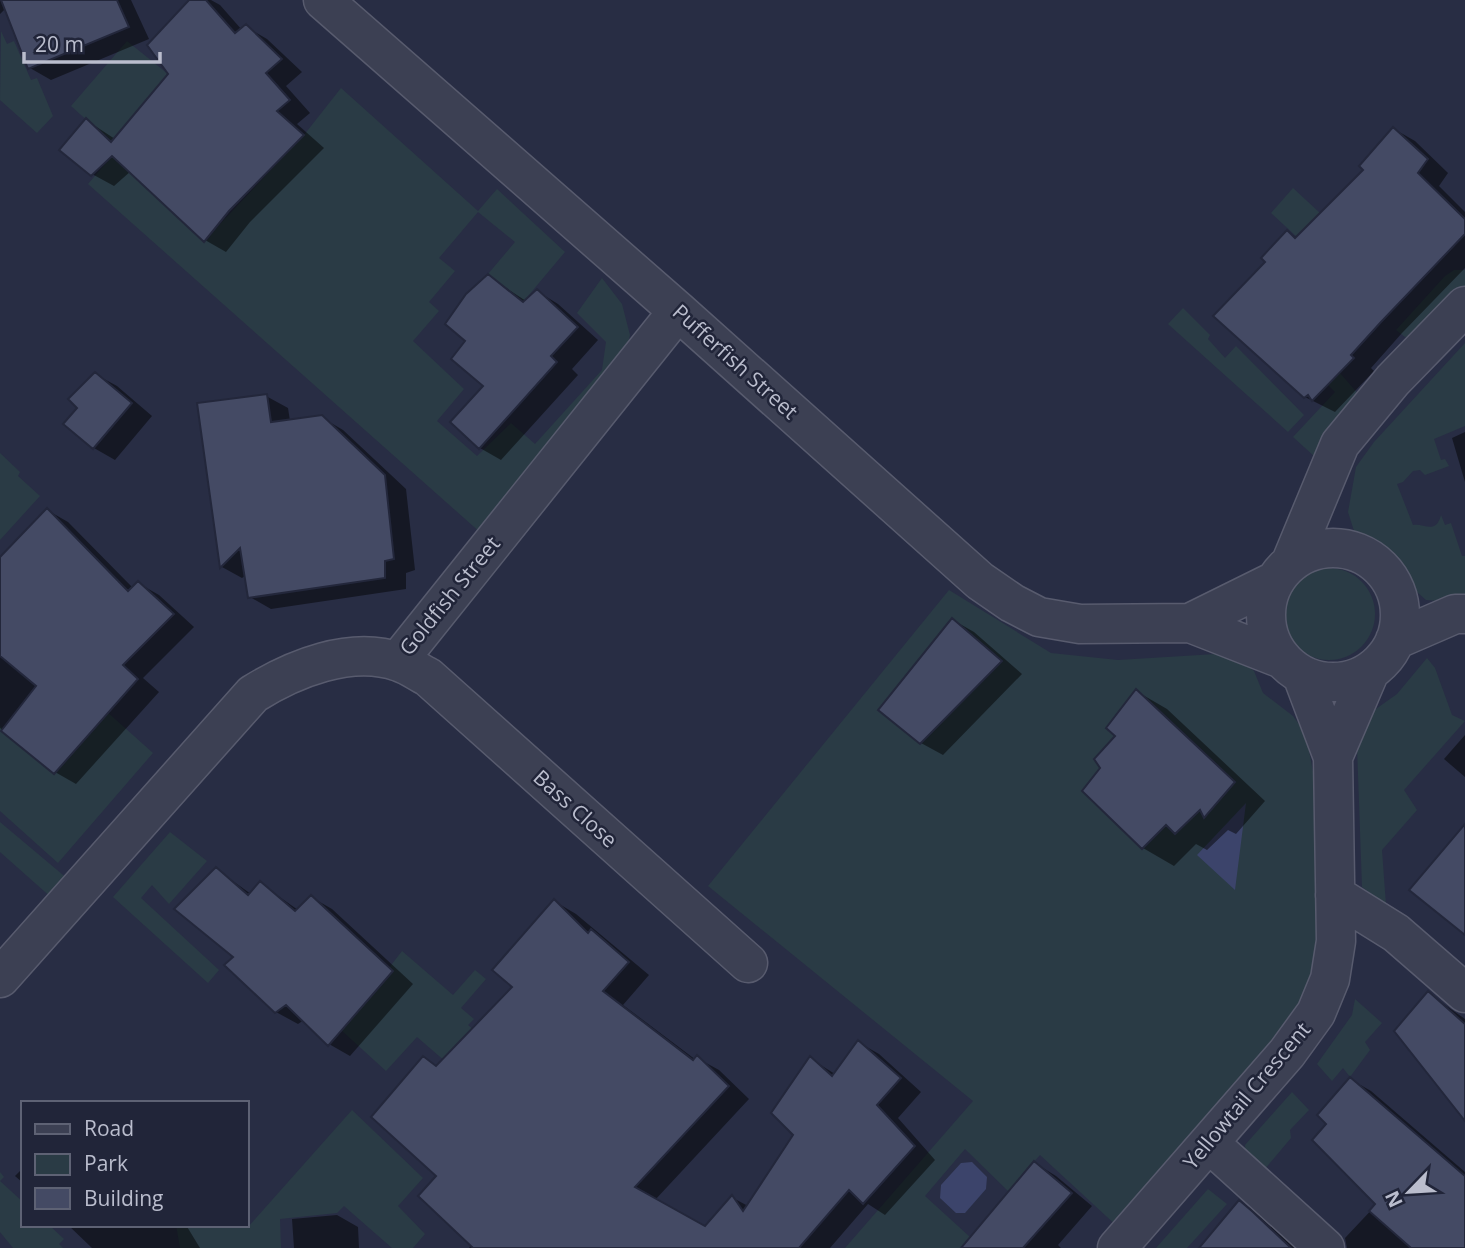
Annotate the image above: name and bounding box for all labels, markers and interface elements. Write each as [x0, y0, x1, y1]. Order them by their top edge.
scale bar [24, 21, 161, 65]
text: 20 m [35, 30, 84, 58]
street label: Pufferfish Street [667, 298, 804, 425]
street label: Goldfish Street [393, 530, 506, 661]
street label: Bass Close [528, 763, 624, 853]
street label: Yellowtail Crescent [1176, 1016, 1316, 1175]
legend [21, 1101, 248, 1227]
text: Road [84, 1114, 134, 1142]
text: Park [84, 1149, 128, 1177]
north arrow [1374, 1157, 1444, 1227]
text: Building [84, 1184, 163, 1212]
text: N [1379, 1187, 1409, 1212]

